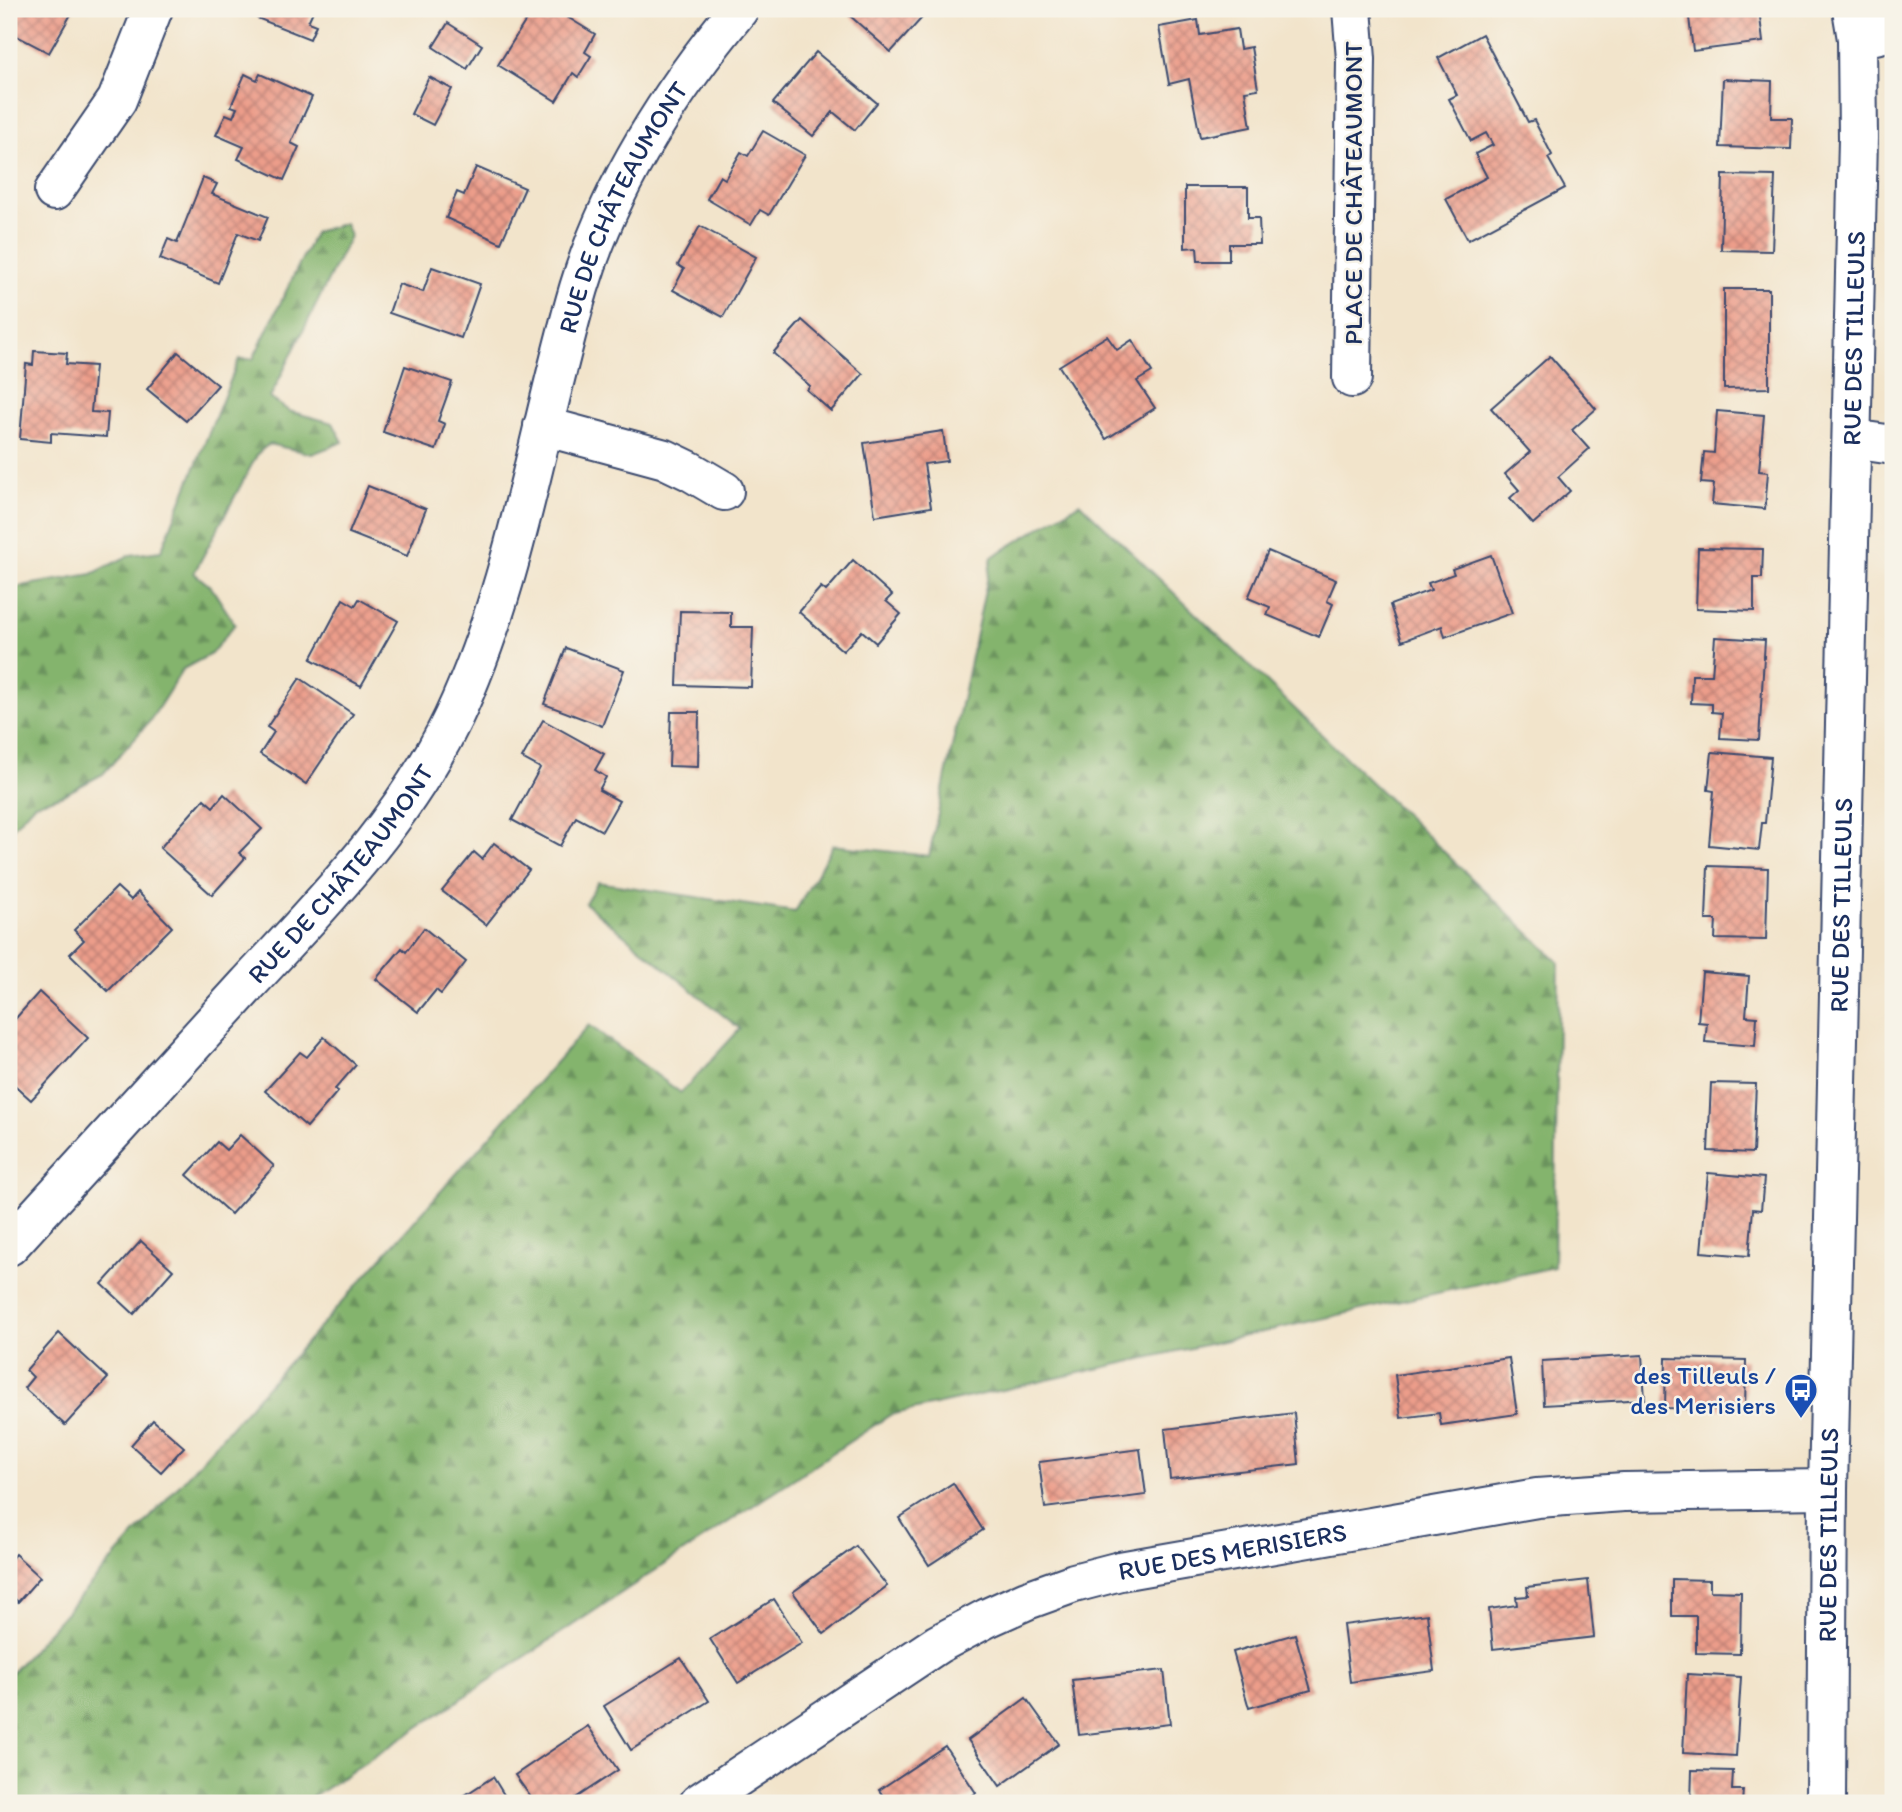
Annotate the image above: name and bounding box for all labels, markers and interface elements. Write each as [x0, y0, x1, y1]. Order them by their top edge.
street label: PLACE DE CHÂTEAUMONT [1337, 41, 1369, 345]
street label: RUE DE CHÂTEAUMONT [551, 75, 695, 337]
street label: RUE DES TILLEULS [1835, 231, 1872, 446]
street label: RUE DE CHÂTEAUMONT [241, 758, 441, 990]
street label: RUE DES TILLEULS [1823, 797, 1859, 1013]
place label: des Tilleuls / des Merisiers [1630, 1359, 1776, 1421]
bus stop icon: des Tilleuls / des Merisiers [1782, 1371, 1820, 1420]
street label: RUE DES TILLEULS [1811, 1427, 1845, 1643]
street label: RUE DES MERISIERS [1116, 1516, 1349, 1587]

